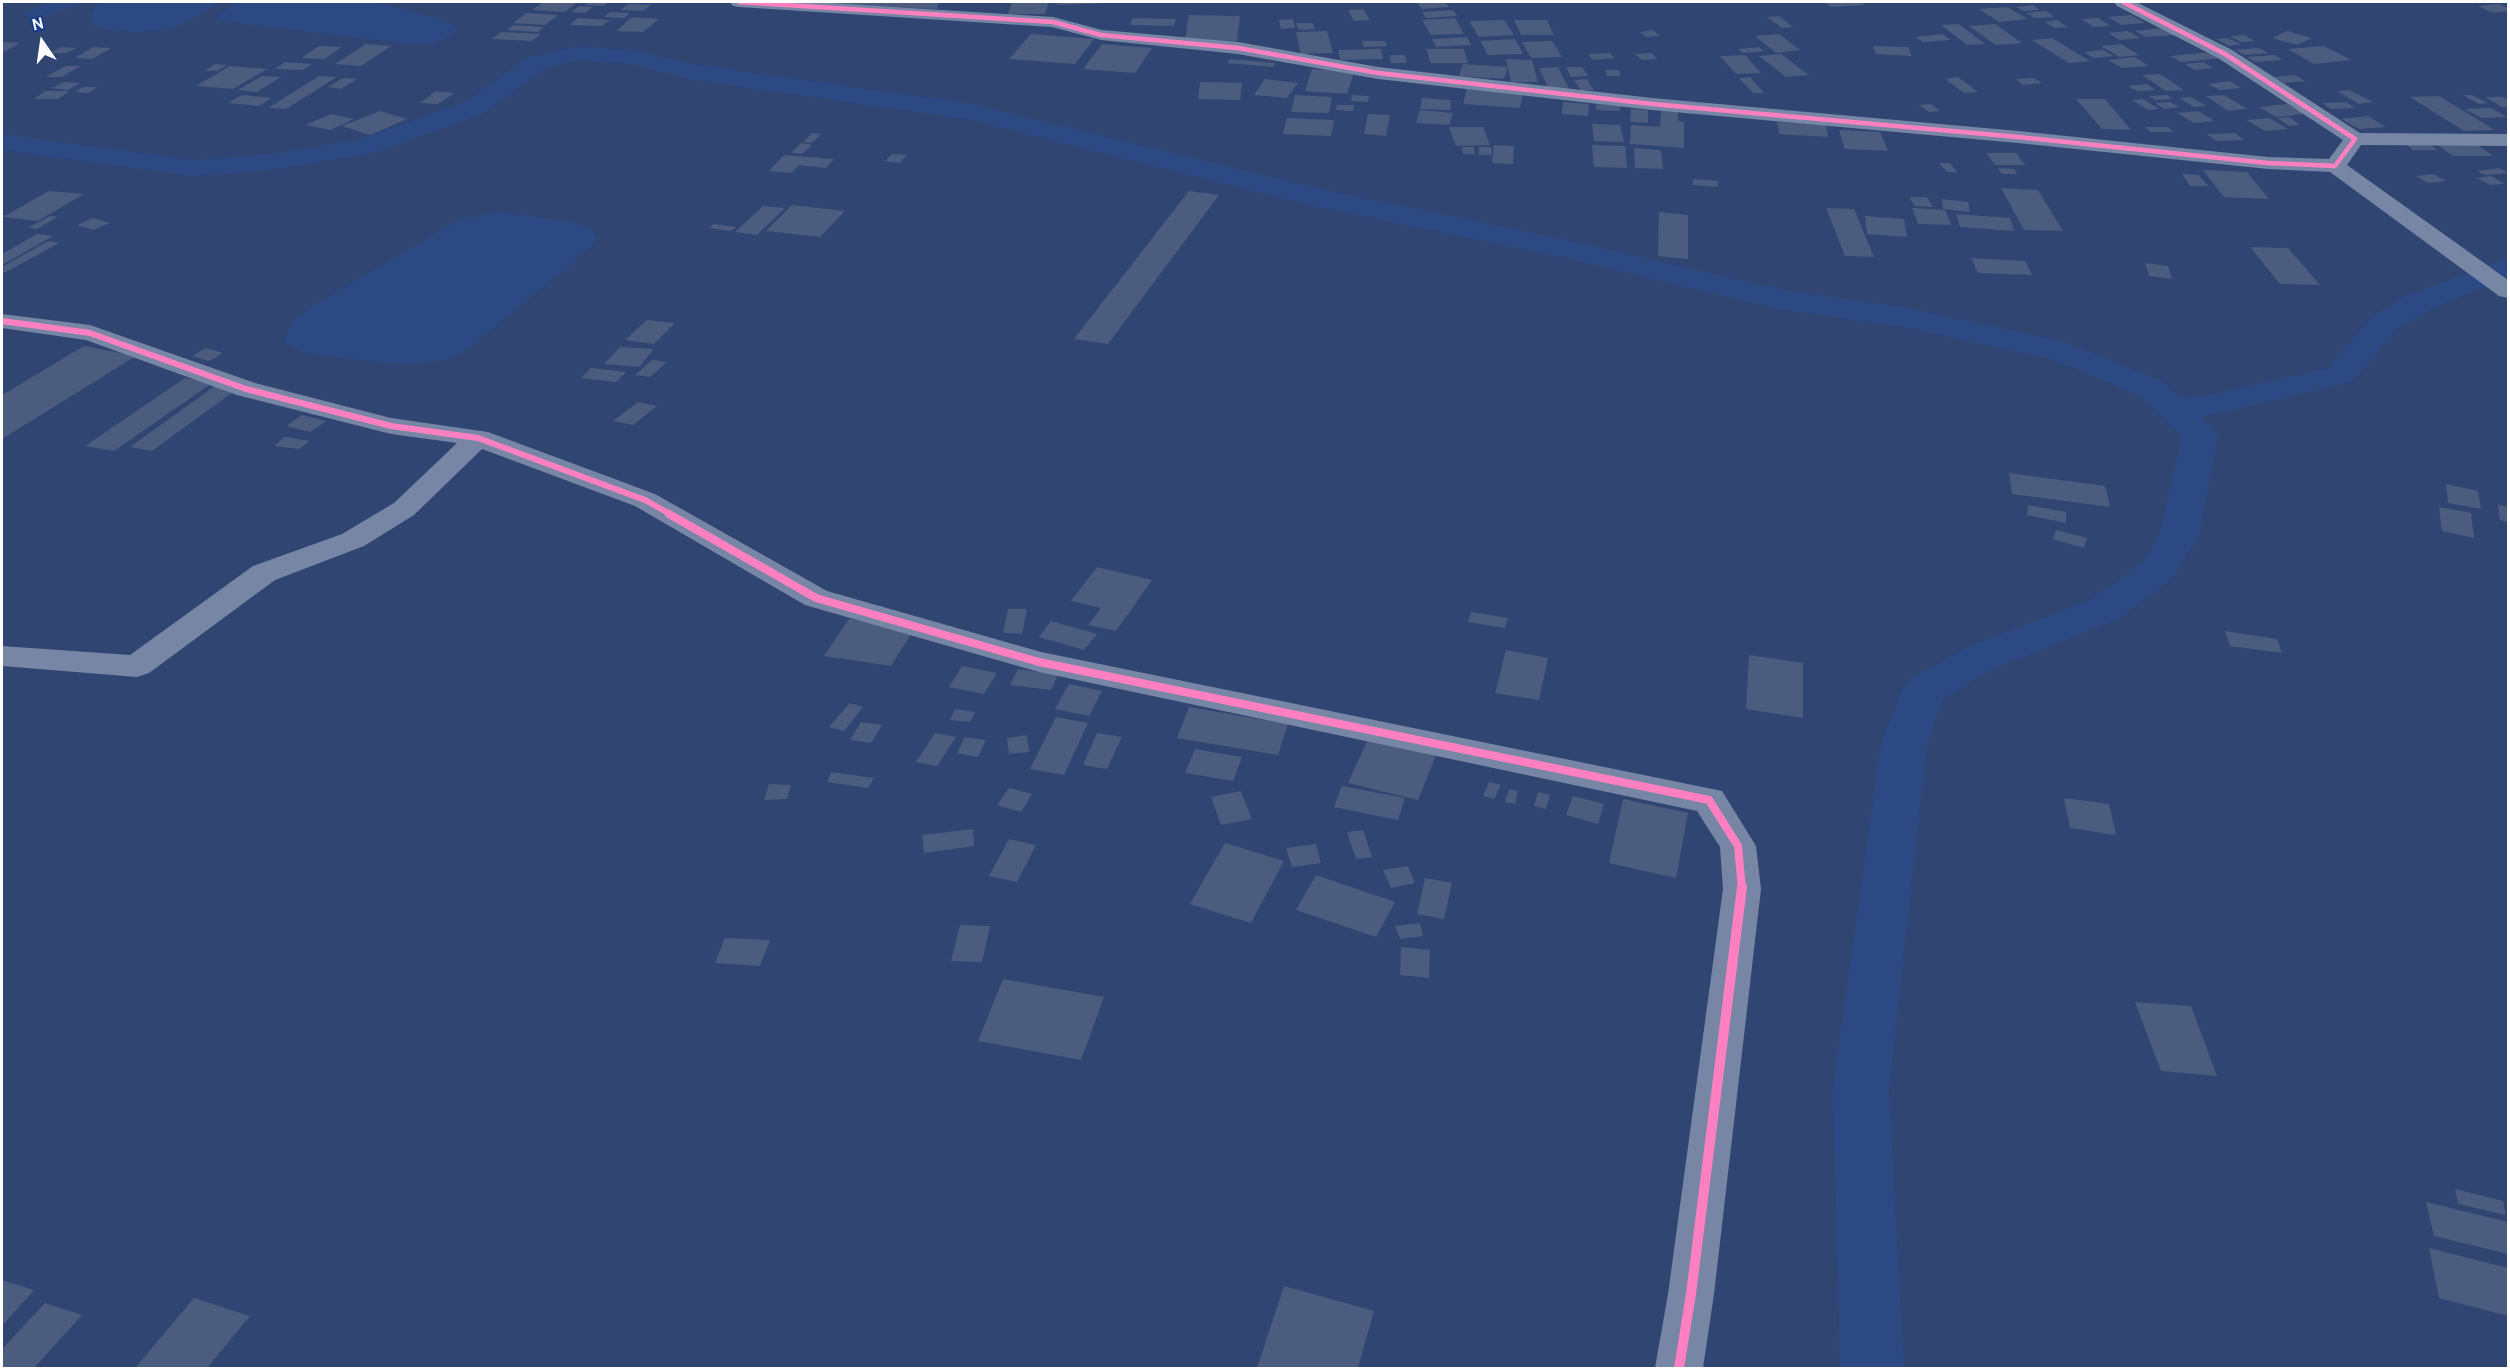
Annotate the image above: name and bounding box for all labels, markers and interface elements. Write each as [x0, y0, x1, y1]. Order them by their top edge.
north arrow [12, 12, 72, 72]
text: N [30, 13, 45, 35]

